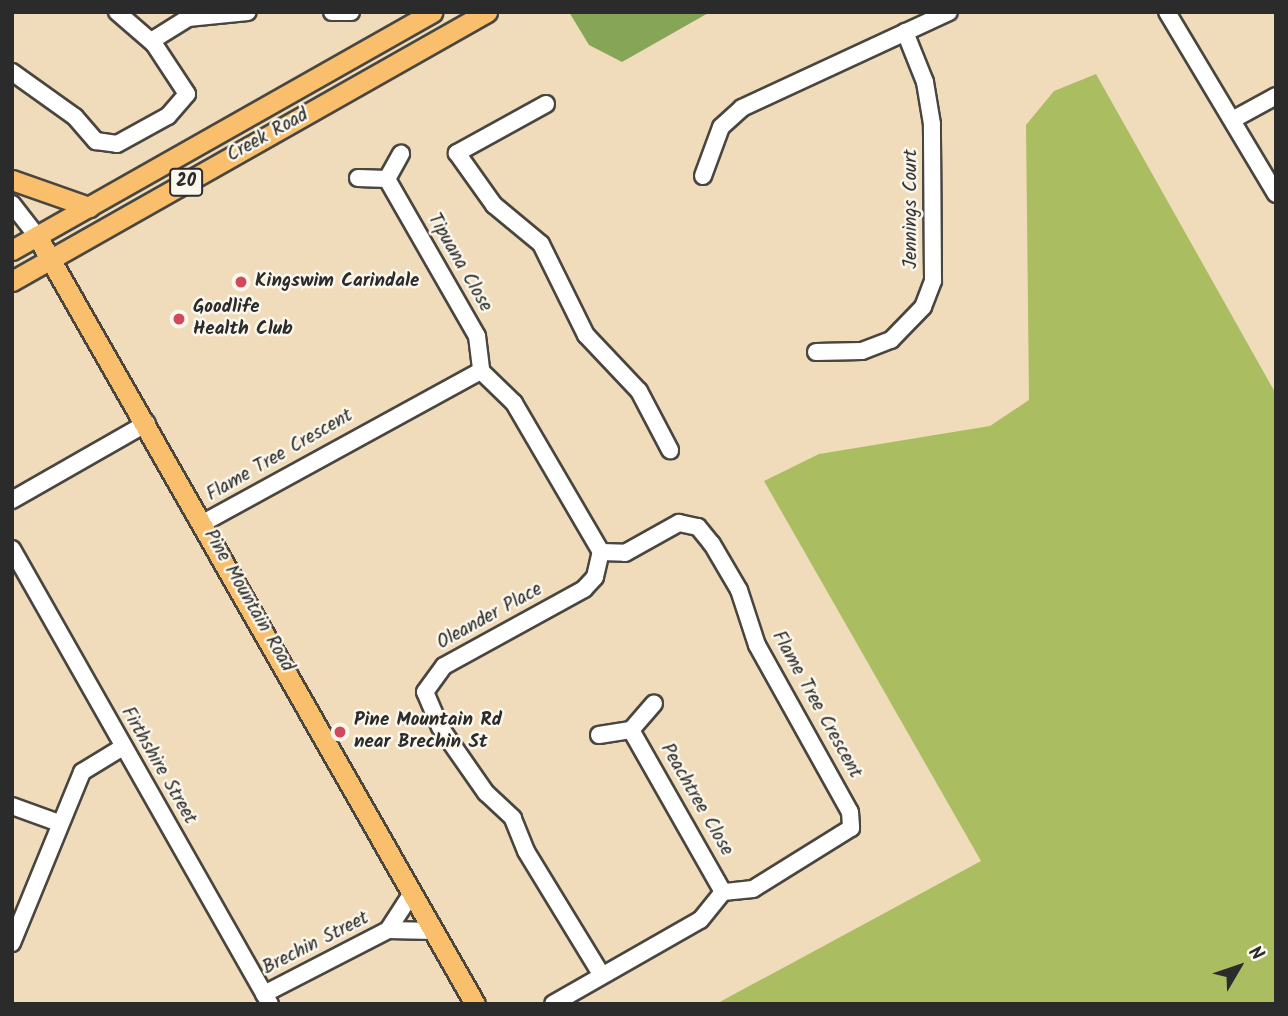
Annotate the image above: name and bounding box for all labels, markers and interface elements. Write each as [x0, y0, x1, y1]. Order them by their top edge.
street label: Creek Road [223, 104, 313, 168]
street label: Jennings Court [901, 149, 923, 269]
road number: 20 [168, 168, 204, 196]
street label: Tipuana Close [422, 210, 496, 316]
place label: Kingswim Carindale [255, 271, 419, 293]
marker: Kingswim Carindale [233, 274, 249, 290]
place label: Goodlife Health Club [193, 297, 293, 341]
marker: Goodlife Health Club [171, 311, 187, 327]
street label: Flame Tree Crescent [203, 405, 357, 507]
street label: Pine Mountain Road [198, 526, 298, 676]
street label: Oleander Place [433, 579, 547, 655]
street label: Flame Tree Crescent [766, 627, 866, 783]
street label: Firthshire Street [115, 703, 201, 829]
place label: Pine Mountain Rd near Brechin St [354, 710, 502, 754]
marker: Pine Mountain Rd near Brechin St [332, 724, 348, 740]
street label: Peachtree Close [655, 740, 737, 860]
street label: Brechin Street [259, 908, 373, 980]
north arrow [1204, 932, 1274, 1002]
text: N [1240, 940, 1271, 968]

